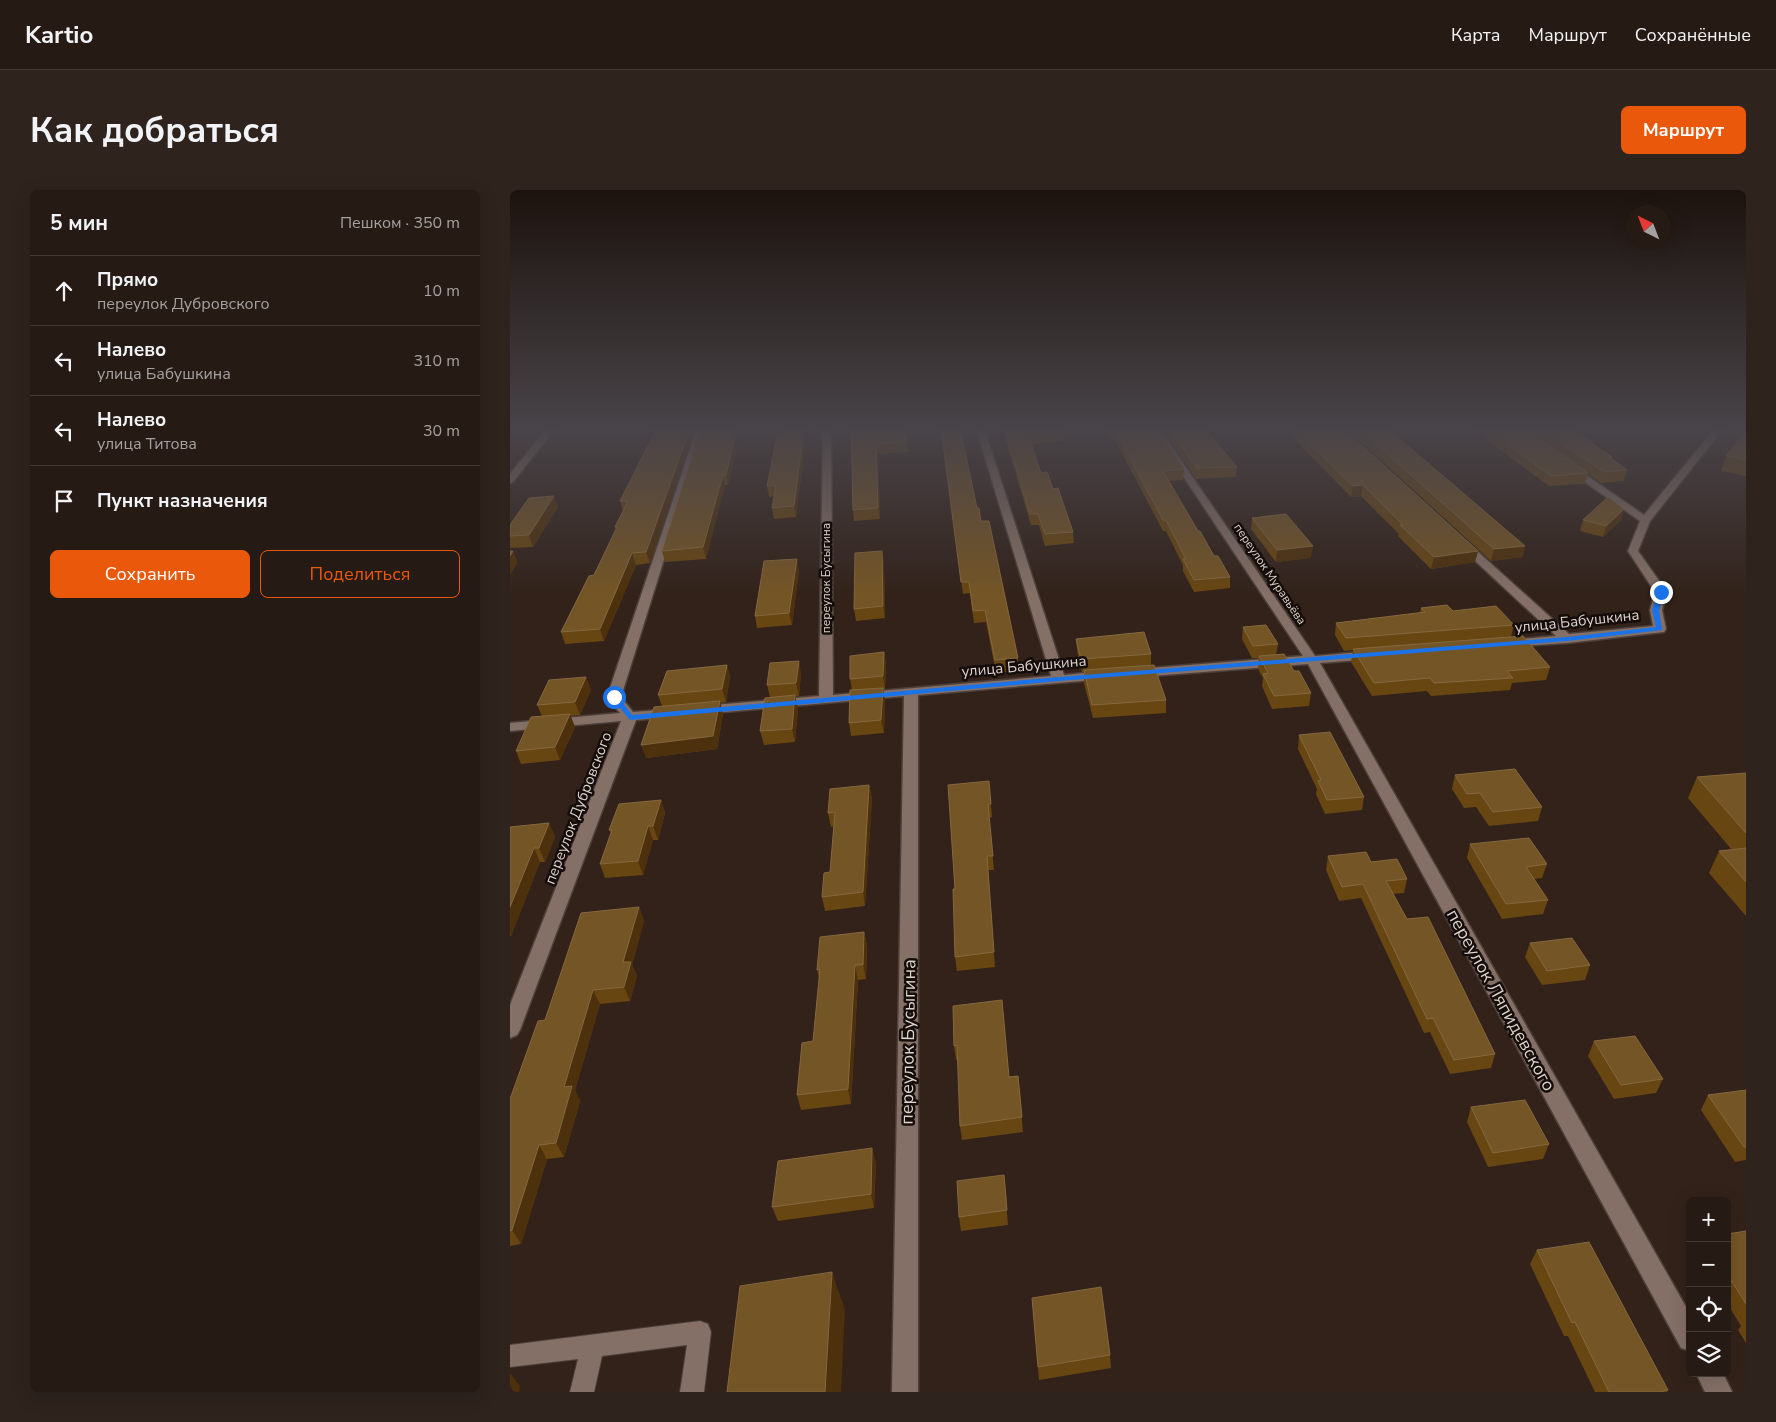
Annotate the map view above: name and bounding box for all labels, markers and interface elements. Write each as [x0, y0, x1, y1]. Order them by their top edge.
text: Kartio [25, 19, 93, 51]
text: Карта [1451, 23, 1501, 47]
text: Маршрут [1529, 23, 1607, 47]
text: Сохранённые [1635, 23, 1751, 47]
button: Маршрут [1621, 106, 1746, 154]
text: Как добраться [30, 107, 279, 154]
north arrow [1626, 205, 1671, 250]
text: 5 мин [50, 209, 108, 237]
text: Пешком · 350 m [340, 212, 460, 234]
text: Прямо [97, 267, 158, 293]
icon: ahead [50, 277, 78, 305]
text: 10 m [423, 280, 460, 302]
text: переулок Дубровского [97, 293, 270, 315]
text: Налево [97, 337, 166, 363]
icon: left [50, 347, 78, 375]
text: 310 m [413, 350, 460, 372]
text: улица Бабушкина [97, 363, 231, 385]
text: Налево [97, 407, 166, 433]
icon: left [50, 417, 78, 445]
text: 30 m [423, 420, 460, 442]
text: улица Титова [97, 433, 197, 455]
icon: arrive [50, 487, 78, 515]
text: Пункт назначения [97, 488, 268, 514]
street label: переулок Муравьёва [1230, 520, 1310, 628]
street label: переулок Бусыгина [818, 523, 834, 633]
button: Сохранить [50, 550, 250, 598]
button: Поделиться [260, 550, 460, 598]
route end [1650, 581, 1673, 604]
street label: улица Бабушкина [1514, 604, 1640, 638]
street label: улица Бабушкина [961, 651, 1087, 681]
route start [603, 686, 626, 709]
street label: переулок Дубровского [540, 729, 616, 887]
street label: переулок Ляпидевского [1441, 905, 1561, 1095]
street label: переулок Бусыгина [895, 959, 921, 1125]
map controls [1686, 1197, 1731, 1377]
button: + [1686, 1197, 1731, 1242]
button: − [1686, 1242, 1731, 1287]
button: locate [1686, 1287, 1731, 1332]
button: layers [1686, 1332, 1731, 1377]

